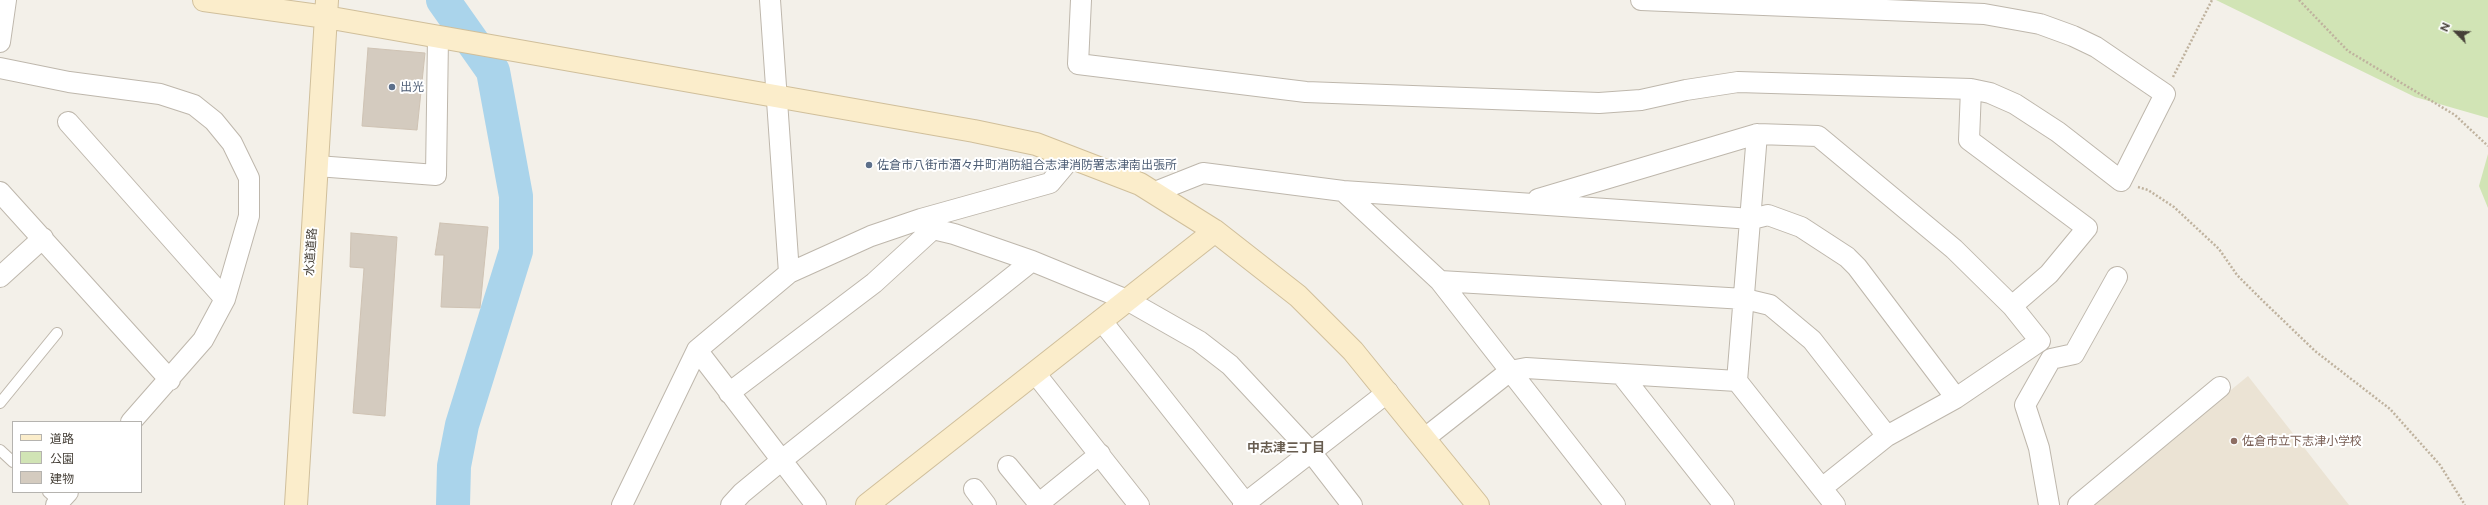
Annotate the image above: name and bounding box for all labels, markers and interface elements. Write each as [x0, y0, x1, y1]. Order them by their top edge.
north arrow [2436, 12, 2476, 52]
text: N [2438, 21, 2452, 33]
place label: 出光 [400, 80, 424, 94]
marker: 出光 [387, 82, 397, 92]
place label: 佐倉市八街市酒々井町消防組合志津消防署志津南出張所 [877, 158, 1177, 172]
marker: 佐倉市八街市酒々井町消防組合志津消防署志津南出張所 [864, 160, 874, 170]
street label: 水道道路 [302, 228, 320, 276]
legend [12, 421, 142, 493]
text: 道路 [50, 432, 74, 446]
place label: 佐倉市立下志津小学校 [2242, 434, 2362, 448]
marker: 佐倉市立下志津小学校 [2229, 436, 2239, 446]
district label: 中志津三丁目 [1247, 440, 1325, 456]
text: 公園 [50, 452, 74, 466]
text: 建物 [50, 472, 74, 486]

